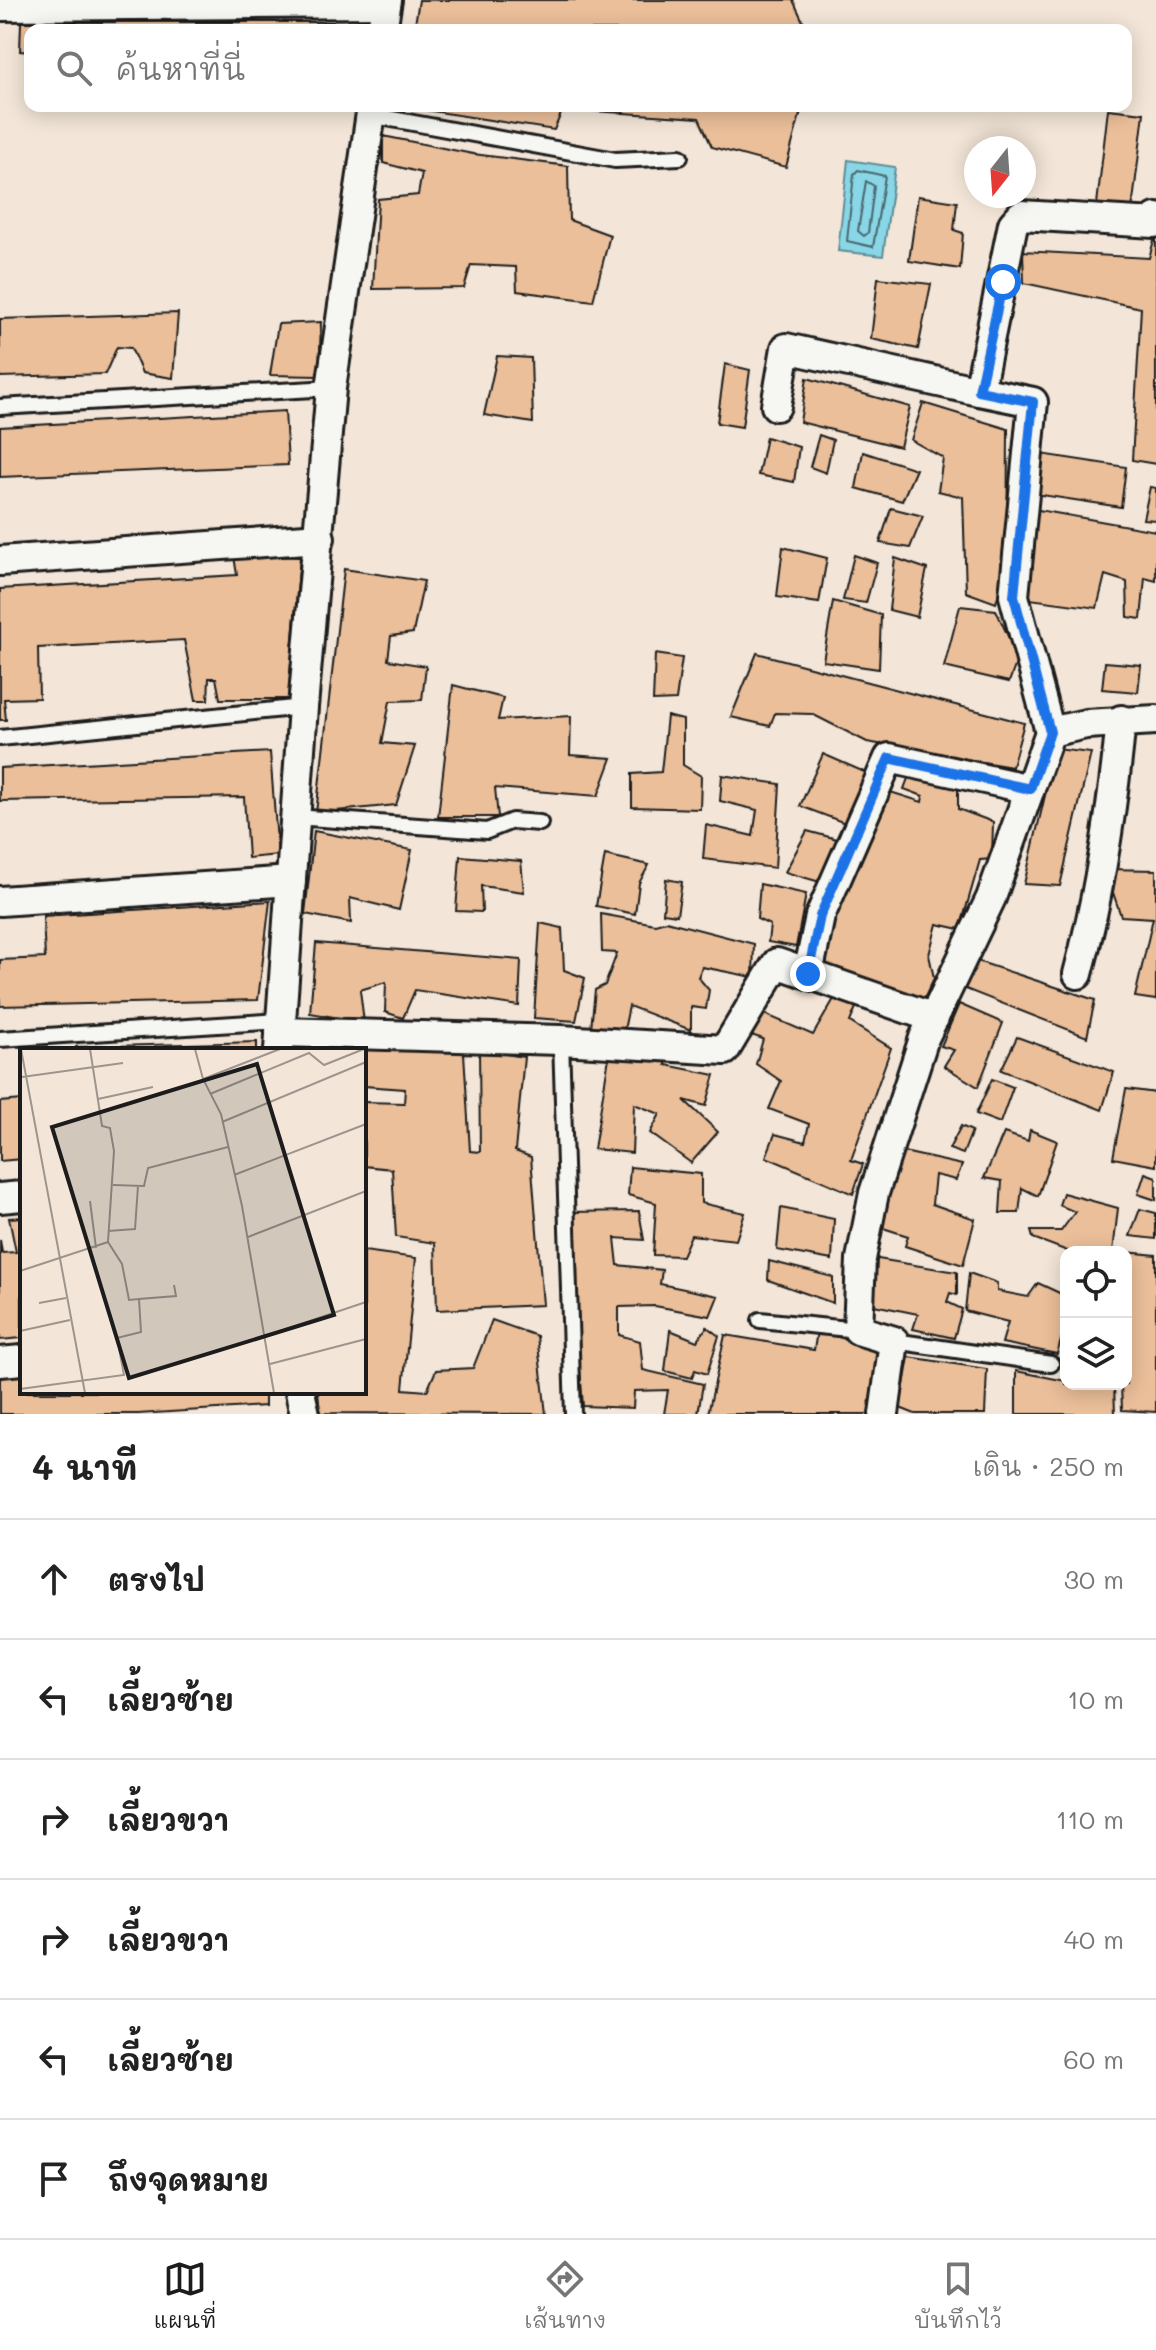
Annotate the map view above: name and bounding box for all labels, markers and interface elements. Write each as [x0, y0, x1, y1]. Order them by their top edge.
search box [24, 24, 1132, 112]
icon: search [52, 46, 96, 90]
text: ค้นหาที่นี่ [116, 48, 245, 88]
north arrow [964, 136, 1036, 208]
route start [985, 264, 1021, 300]
route end [790, 956, 826, 992]
inset map [20, 1048, 366, 1394]
map controls [1060, 1246, 1132, 1390]
button: locate [1060, 1246, 1132, 1318]
button: layers [1060, 1318, 1132, 1390]
text: 4 นาที [32, 1444, 138, 1489]
text: เดิน · 250 m [973, 1449, 1124, 1483]
icon: ahead [32, 1557, 76, 1601]
text: ตรงไป [108, 1559, 205, 1599]
text: 30 m [1064, 1562, 1124, 1596]
icon: left [32, 1677, 76, 1721]
text: เลี้ยวซ้าย [108, 1679, 234, 1719]
text: 10 m [1067, 1682, 1124, 1716]
icon: right [32, 1797, 76, 1841]
text: เลี้ยวขวา [108, 1799, 229, 1839]
text: 110 m [1056, 1802, 1124, 1836]
icon: right [32, 1917, 76, 1961]
text: เลี้ยวขวา [108, 1919, 229, 1959]
text: 40 m [1064, 1922, 1124, 1956]
icon: left [32, 2037, 76, 2081]
text: เลี้ยวซ้าย [108, 2039, 234, 2079]
text: 60 m [1063, 2042, 1124, 2076]
icon: arrive [32, 2157, 76, 2201]
text: ถึงจุดหมาย [108, 2159, 268, 2199]
tab: แผนที่ [154, 2257, 217, 2334]
tab: เส้นทาง [524, 2257, 606, 2334]
tab: บันทึกไว้ [914, 2257, 1002, 2334]

